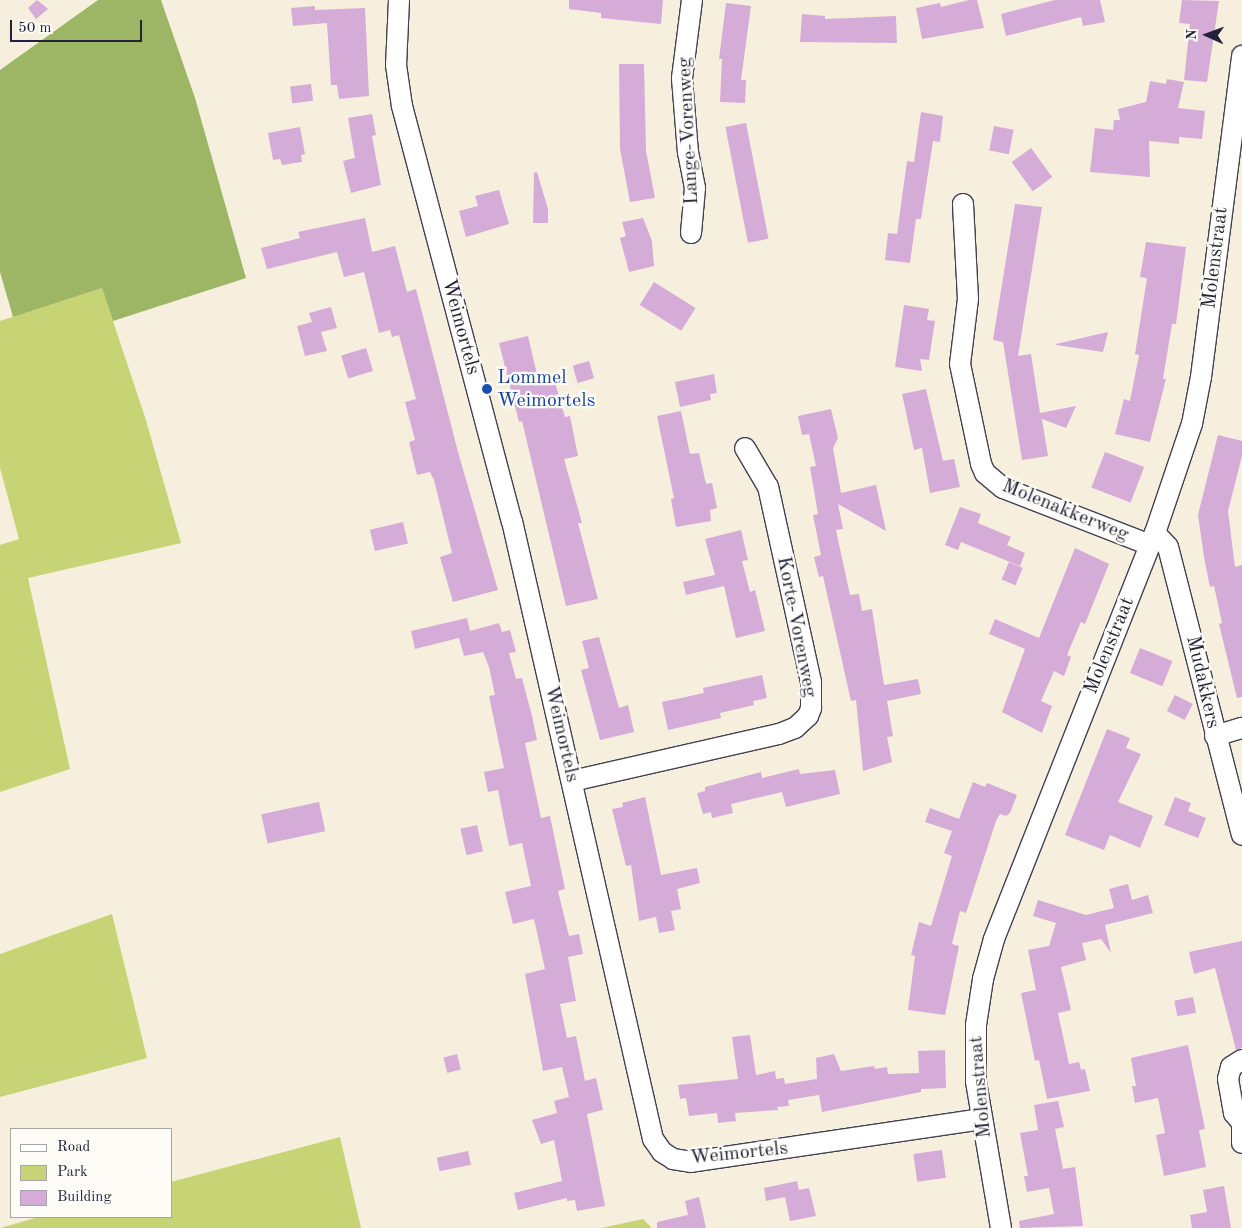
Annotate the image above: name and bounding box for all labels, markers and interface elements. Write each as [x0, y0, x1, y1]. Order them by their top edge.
scale bar [12, 10, 145, 42]
north arrow [1182, 10, 1232, 60]
text: 50 m [18, 21, 52, 36]
text: N [1185, 29, 1199, 40]
street label: Lange-Vorenweg [673, 57, 705, 205]
street label: Molenstraat [1198, 206, 1234, 310]
street label: Weimortels [436, 276, 484, 378]
place label: Lommel Weimortels [497, 366, 595, 413]
marker: Lommel Weimortels [481, 383, 493, 395]
street label: Molenakkerweg [998, 475, 1132, 547]
street label: Korte-Vorenweg [771, 555, 821, 699]
street label: Molenstraat [1080, 594, 1140, 698]
street label: Mudakkers [1180, 633, 1224, 731]
street label: Weimortels [538, 683, 584, 785]
street label: Molenstraat [965, 1035, 997, 1139]
legend [10, 1128, 172, 1218]
street label: Weimortels [689, 1137, 789, 1171]
text: Road [57, 1140, 90, 1155]
text: Park [57, 1165, 88, 1180]
text: Building [57, 1190, 112, 1205]

